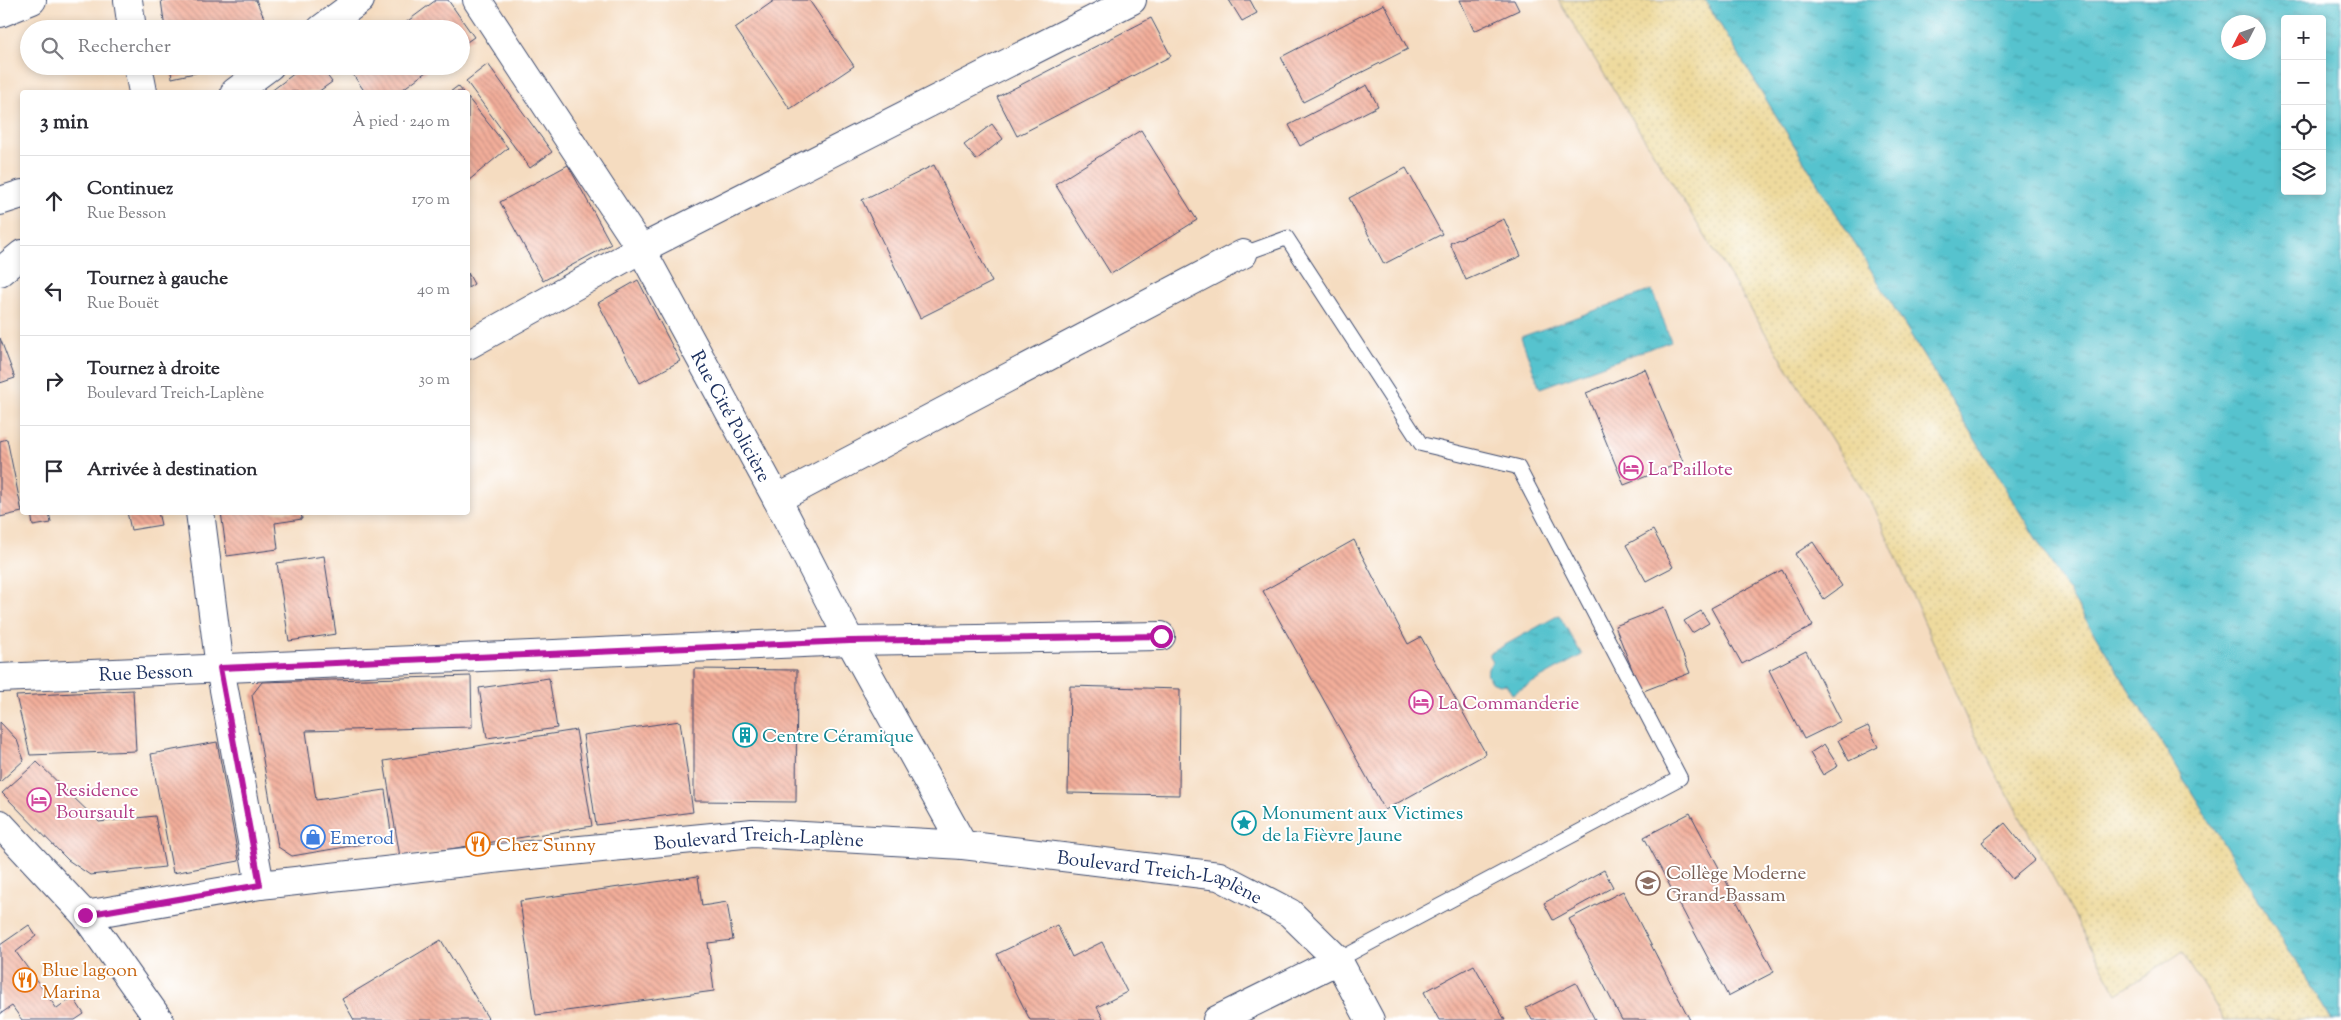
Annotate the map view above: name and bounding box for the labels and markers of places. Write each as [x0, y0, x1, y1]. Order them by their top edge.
hotel icon: La Paillote [1618, 455, 1644, 481]
place label: La Paillote [1648, 457, 1733, 484]
hotel icon: La Commanderie [1408, 689, 1434, 715]
place label: La Commanderie [1438, 691, 1579, 718]
building icon: Centre Céramique [732, 722, 758, 748]
place label: Centre Céramique [762, 724, 914, 751]
place label: Residence Boursault [56, 778, 139, 827]
hotel icon: Residence Boursault [26, 787, 52, 813]
place label: Monument aux Victimes de la Fièvre Jaune [1262, 801, 1463, 850]
place icon: Monument aux Victimes de la Fièvre Jaune [1231, 810, 1257, 836]
shop icon: Emerod [300, 824, 326, 850]
place label: Emerod [330, 826, 394, 853]
restaurant icon: Chez Sunny [465, 831, 491, 857]
place label: Chez Sunny [496, 833, 597, 860]
place label: Collège Moderne Grand-Bassam [1666, 861, 1807, 910]
school or university icon: Collège Moderne Grand-Bassam [1635, 870, 1661, 896]
place label: Blue lagoon Marina [42, 958, 138, 1007]
restaurant icon: Blue lagoon Marina [12, 967, 38, 993]

